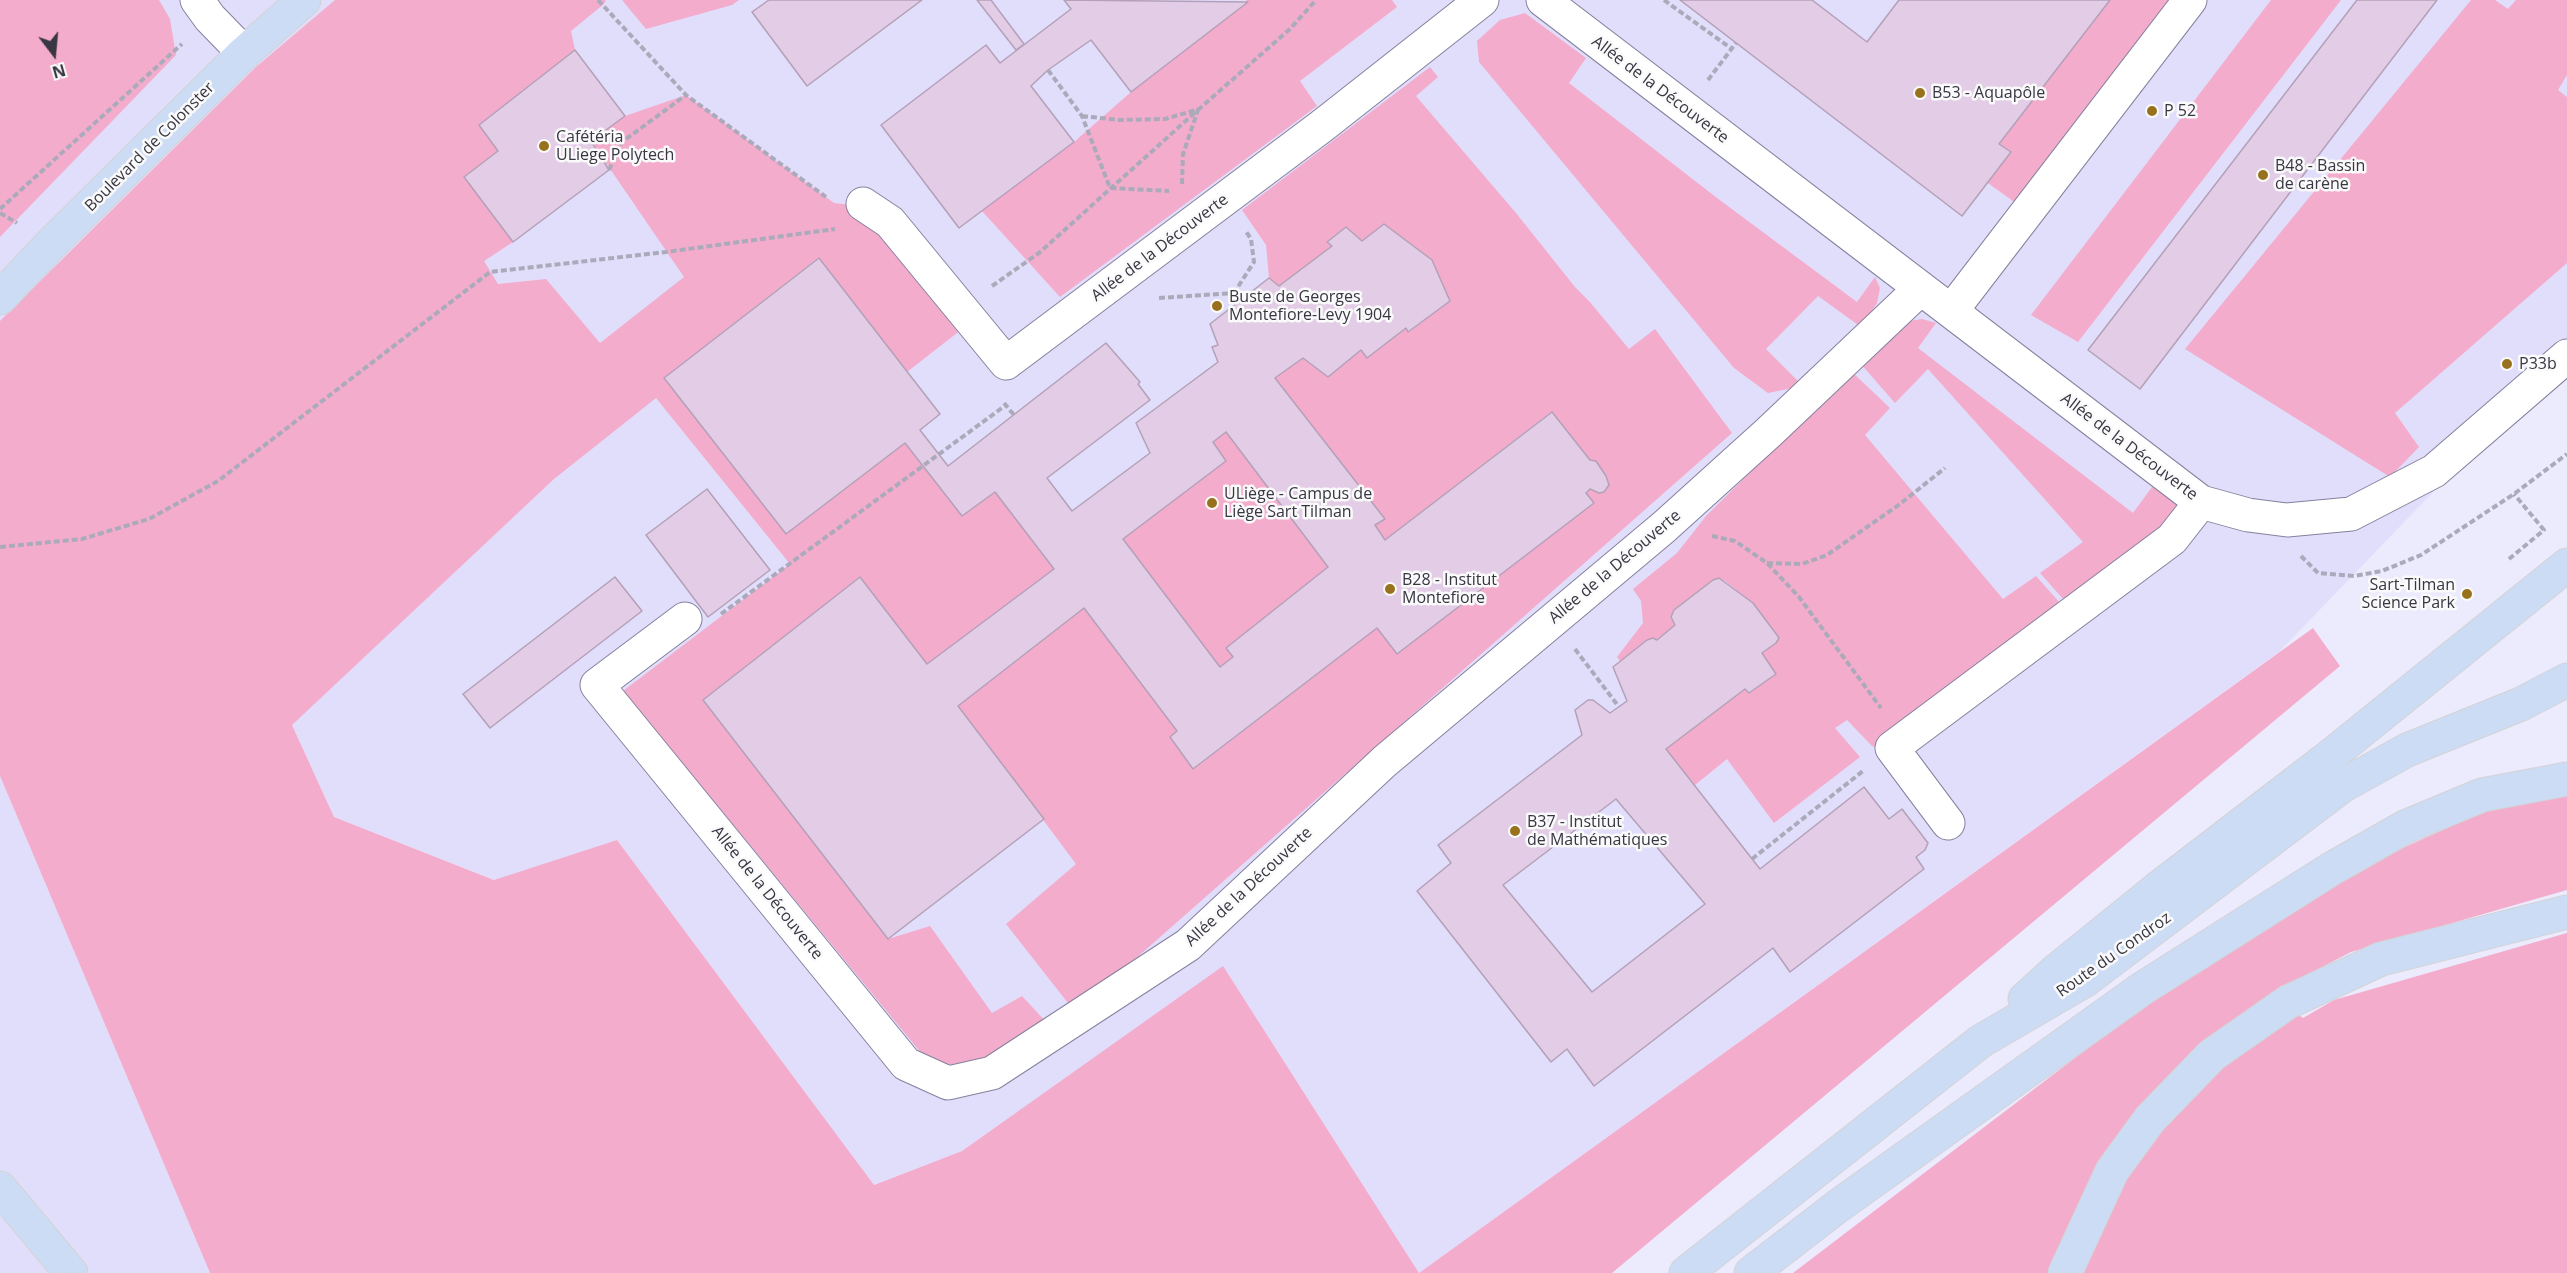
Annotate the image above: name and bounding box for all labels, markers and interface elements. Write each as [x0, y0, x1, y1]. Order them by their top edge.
north arrow [24, 24, 84, 84]
street label: Allée de la Découverte [1588, 32, 1732, 148]
text: N [50, 59, 68, 84]
street label: Boulevard de Colonster [81, 78, 219, 216]
place label: B53 - Aquapôle [1932, 83, 2045, 103]
marker: B53 - Aquapôle [1913, 86, 1927, 100]
place label: P 52 [2164, 101, 2196, 121]
marker: P 52 [2145, 104, 2159, 118]
place label: Cafétéria ULiege Polytech [556, 127, 674, 165]
marker: Cafétéria ULiege Polytech [537, 139, 551, 153]
place label: B48 - Bassin de carène [2275, 156, 2365, 194]
marker: B48 - Bassin de carène [2256, 168, 2270, 182]
street label: Allée de la Découverte [1088, 190, 1232, 306]
place label: Buste de Georges Montefiore-Levy 1904 [1229, 287, 1391, 325]
marker: Buste de Georges Montefiore-Levy 1904 [1210, 299, 1224, 313]
place label: P33b [2519, 354, 2557, 374]
marker: P33b [2500, 357, 2514, 371]
street label: Allée de la Découverte [2057, 389, 2201, 505]
place label: ULiège - Campus de Liège Sart Tilman [1224, 484, 1372, 522]
marker: ULiège - Campus de Liège Sart Tilman [1205, 496, 1219, 510]
street label: Allée de la Découverte [1545, 506, 1685, 628]
place label: B28 - Institut Montefiore [1402, 570, 1497, 608]
place label: Sart-Tilman Science Park [2361, 575, 2455, 613]
marker: B28 - Institut Montefiore [1383, 582, 1397, 596]
marker: Sart-Tilman Science Park [2460, 587, 2474, 601]
place label: B37 - Institut de Mathématiques [1527, 812, 1667, 850]
street label: Allée de la Découverte [707, 822, 827, 964]
street label: Allée de la Découverte [1182, 823, 1316, 951]
marker: B37 - Institut de Mathématiques [1508, 824, 1522, 838]
street label: Route du Condroz [2053, 908, 2175, 1002]

